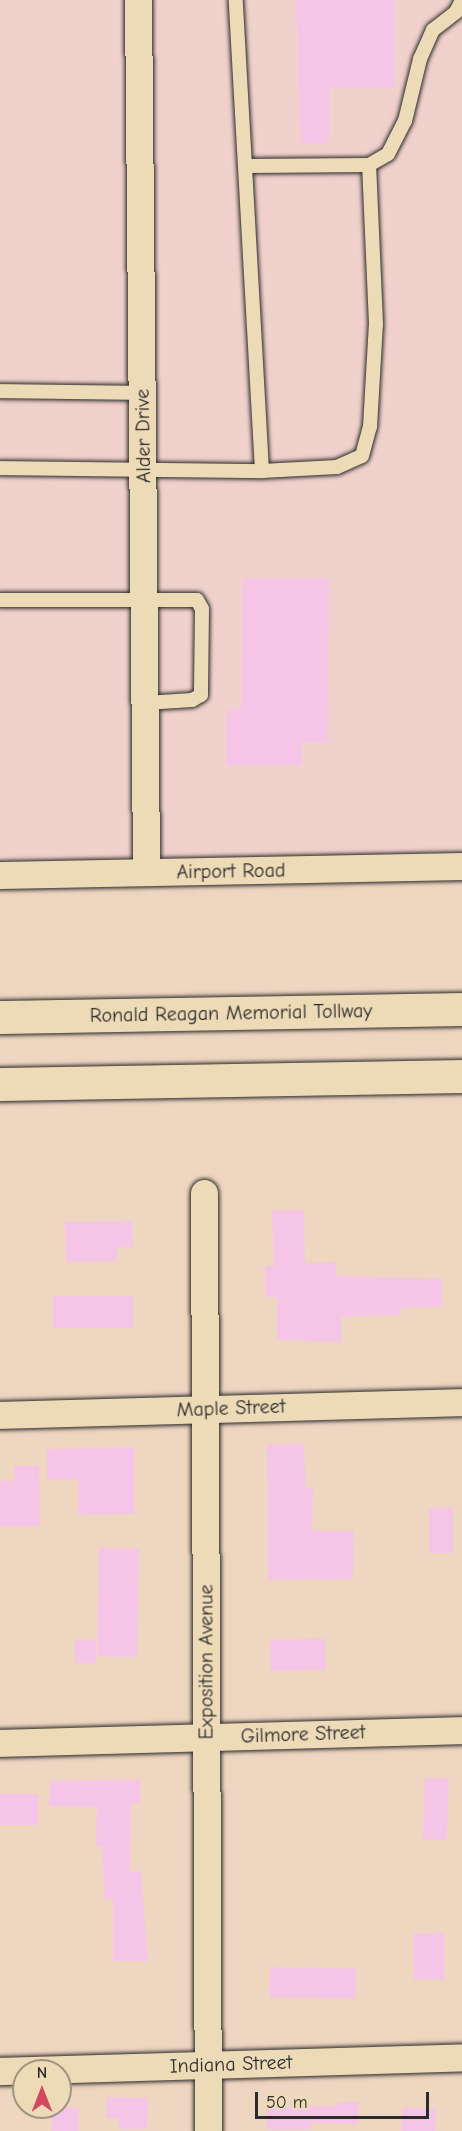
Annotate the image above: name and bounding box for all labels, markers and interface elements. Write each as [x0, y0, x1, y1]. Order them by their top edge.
street label: Alder Drive [130, 389, 156, 483]
street label: Airport Road [176, 858, 286, 884]
street label: Ronald Reagan Memorial Tollway [90, 999, 372, 1027]
street label: Maple Street [176, 1394, 286, 1422]
street label: Exposition Avenue [194, 1585, 218, 1739]
street label: Gilmore Street [240, 1720, 366, 1748]
street label: Indiana Street [169, 2050, 293, 2078]
north arrow [12, 2059, 72, 2119]
text: N [37, 2064, 47, 2082]
scale bar [258, 2080, 432, 2118]
text: 50 m [266, 2092, 308, 2113]

